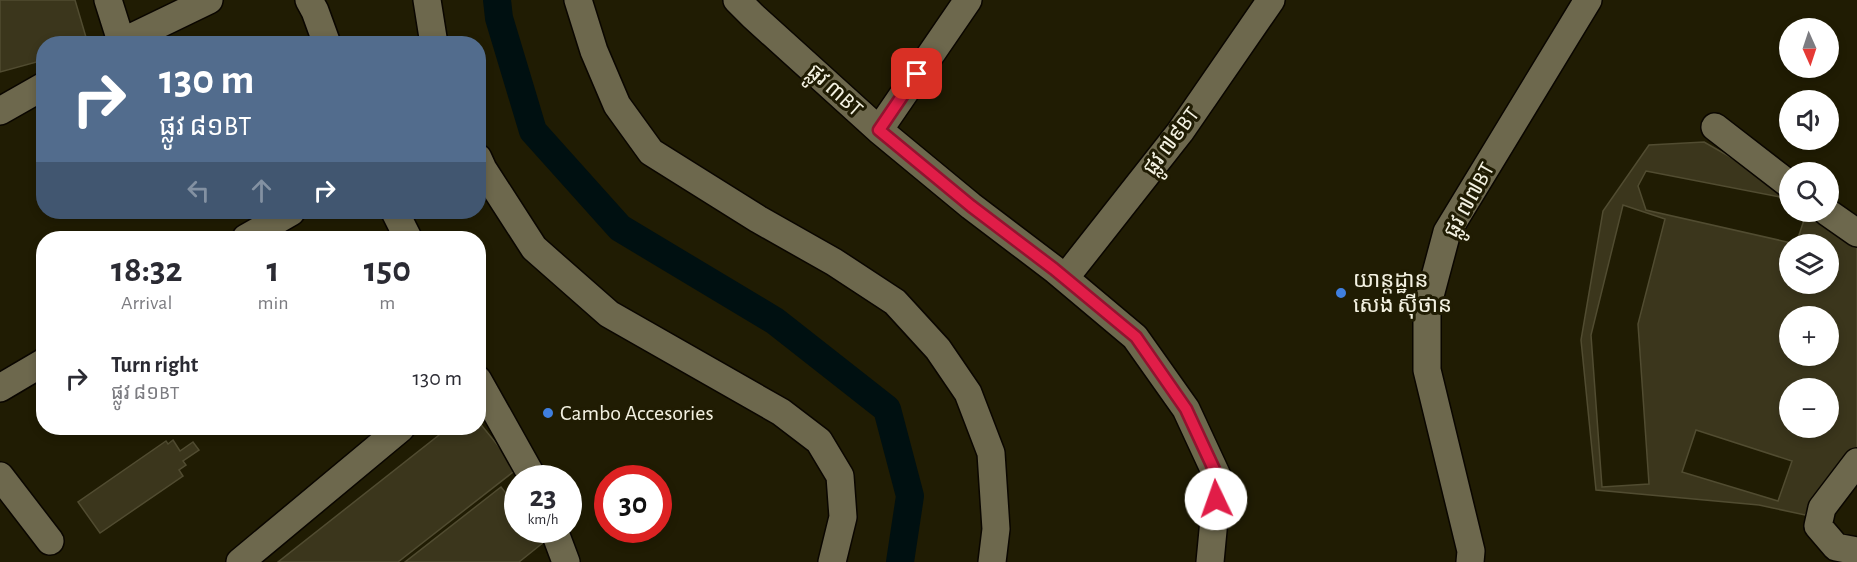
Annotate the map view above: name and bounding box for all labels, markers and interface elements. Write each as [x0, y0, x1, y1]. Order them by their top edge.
north arrow [1779, 18, 1839, 78]
map controls [1779, 18, 1839, 438]
pin [891, 48, 942, 99]
icon: arrive [900, 57, 933, 90]
text: 130 m [159, 59, 254, 101]
icon: right [60, 60, 138, 138]
street label: ផ្លូវ ៣BT [797, 60, 867, 127]
button: sound [1779, 90, 1839, 150]
street label: ផ្លូវ ៧៩BT [1139, 103, 1210, 184]
text: ផ្លូវ ៨១BT [159, 113, 251, 140]
street label: ផ្លូវ ៧៧BT [1440, 159, 1506, 245]
button: search [1779, 162, 1839, 222]
icon: left [182, 174, 215, 207]
icon: ahead [245, 174, 278, 207]
icon: right [308, 174, 341, 207]
button: layers [1779, 234, 1839, 294]
text: 18:32 [111, 252, 182, 288]
text: 1 [267, 252, 280, 288]
text: 150 [364, 252, 411, 288]
place label: យាន្ដដ្ឋាន សេង ស៊ីថាន [1353, 269, 1452, 319]
marker: យាន្ដដ្ឋាន សេង ស៊ីថាន [1334, 286, 1348, 300]
text: Arrival [121, 293, 172, 313]
text: min [257, 293, 289, 313]
text: m [379, 293, 395, 313]
button: + [1779, 306, 1839, 366]
text: Turn right [111, 354, 198, 376]
icon: right [60, 362, 93, 395]
text: 130 m [413, 367, 462, 389]
button: − [1779, 378, 1839, 438]
text: ផ្លូវ ៨១BT [111, 383, 179, 403]
place label: Cambo Accesories [560, 402, 714, 424]
marker: Cambo Accesories [541, 406, 555, 420]
speed limit sign: 30 [594, 465, 672, 543]
position arrow [1184, 467, 1248, 531]
text: 23 [529, 482, 557, 512]
text: km/h [528, 512, 558, 527]

